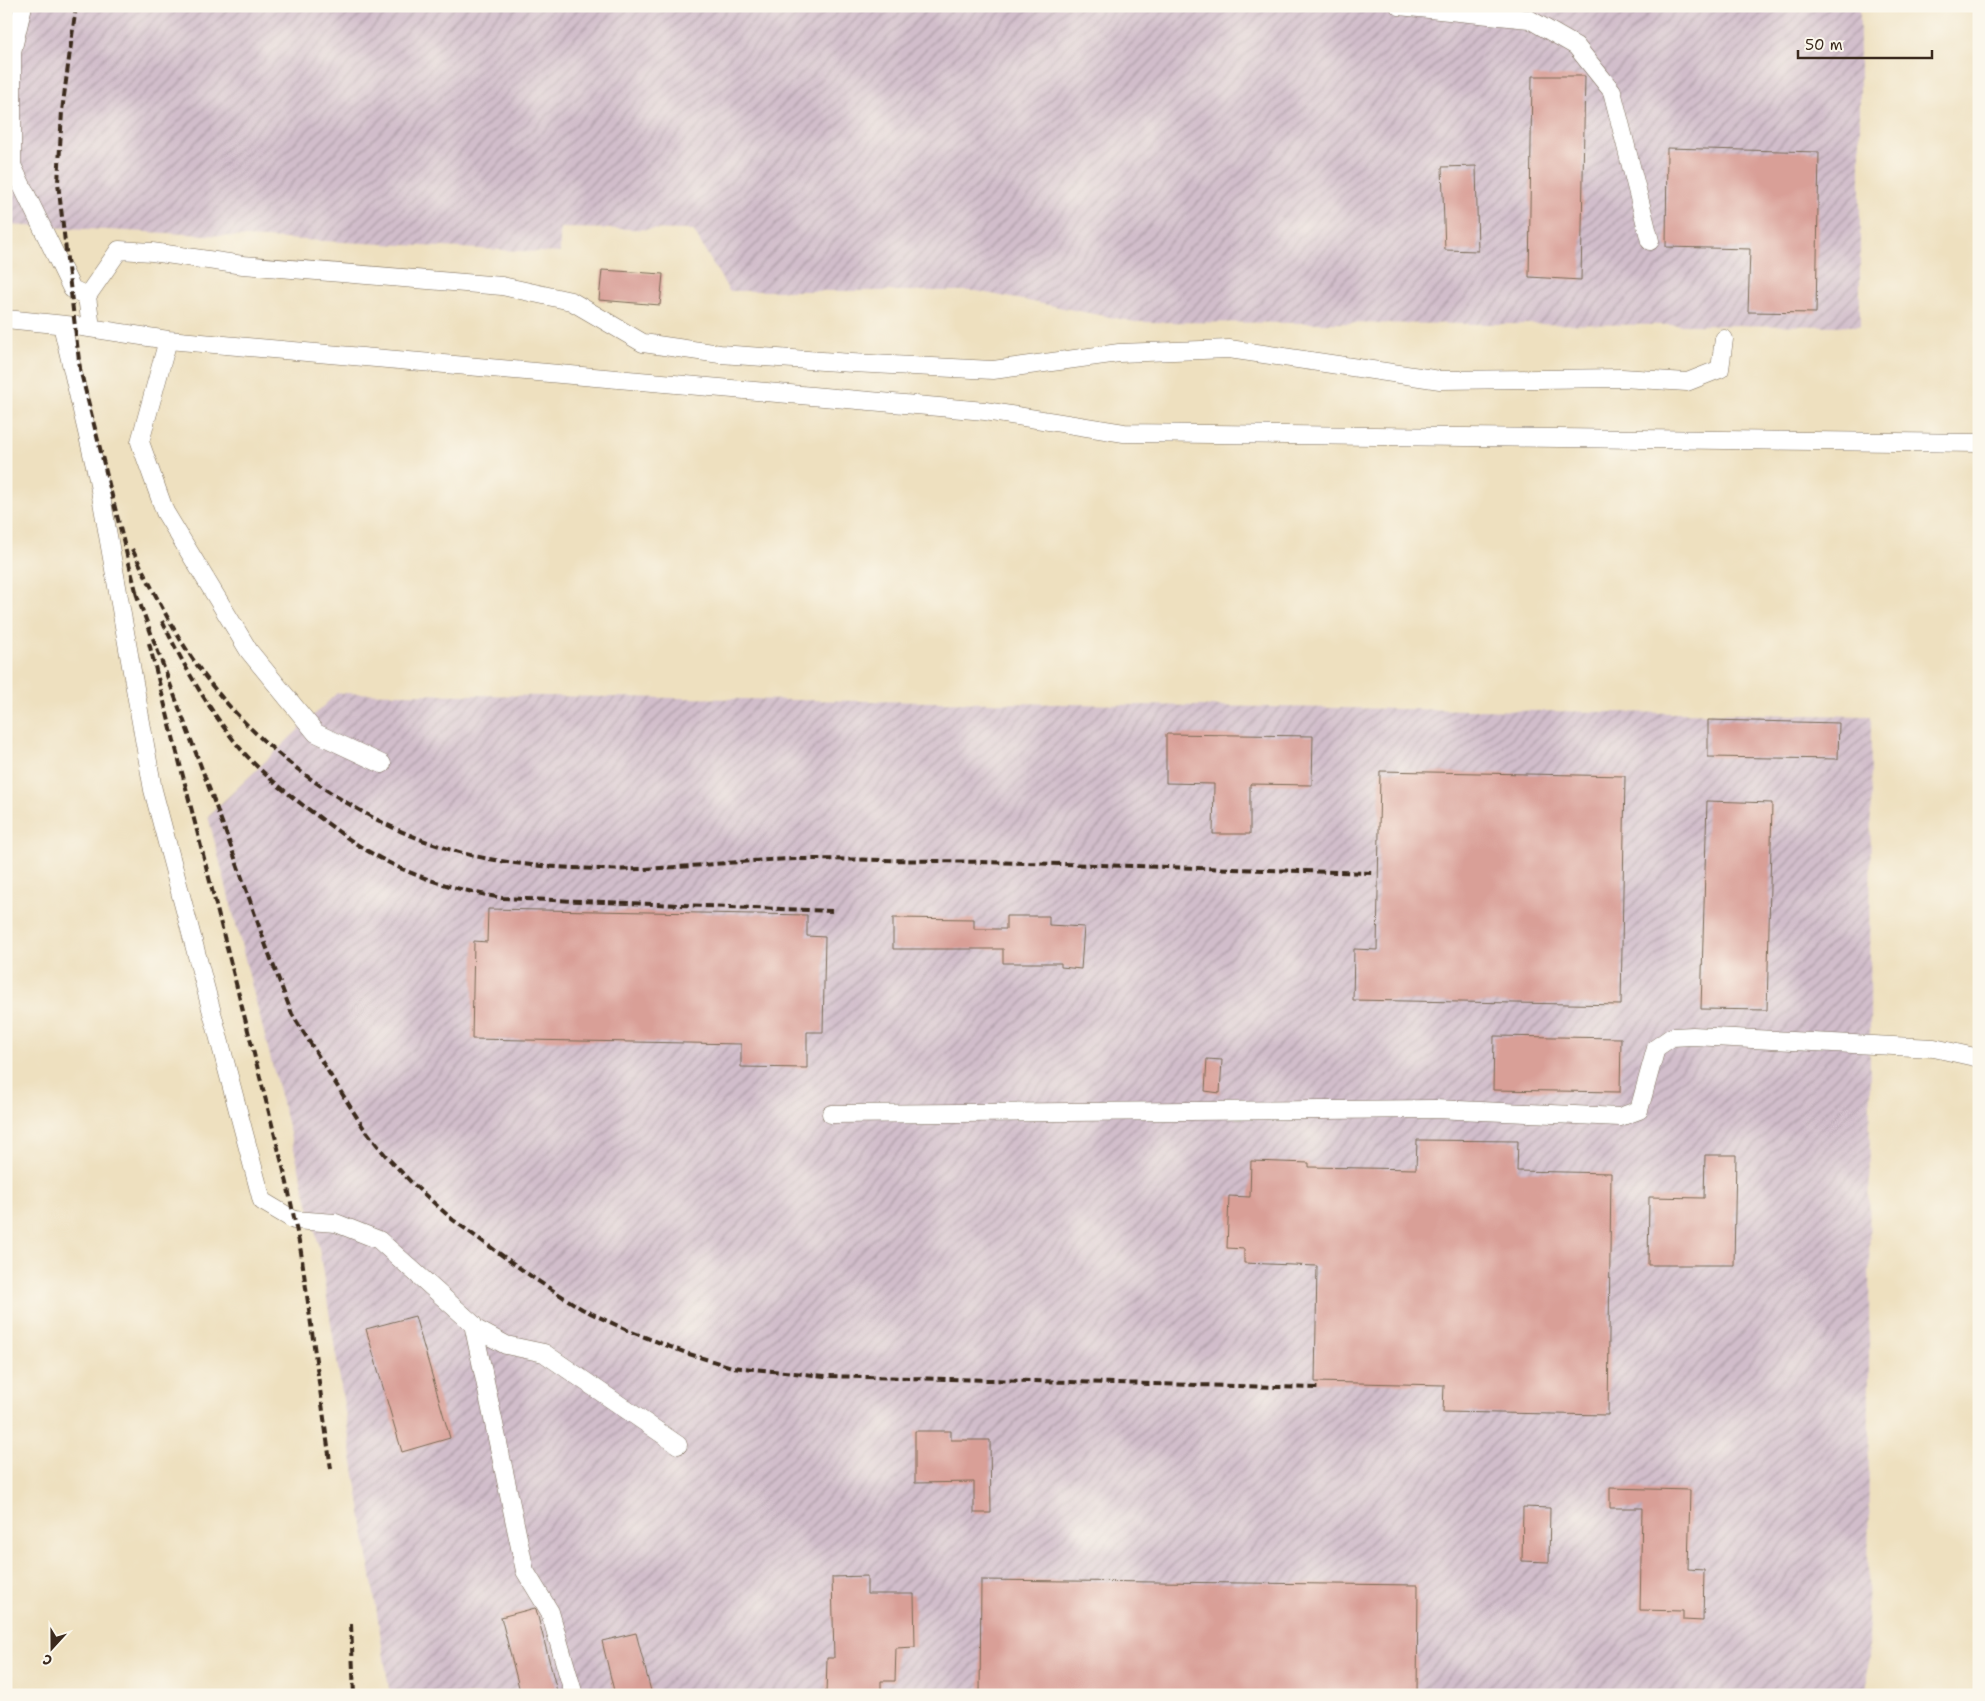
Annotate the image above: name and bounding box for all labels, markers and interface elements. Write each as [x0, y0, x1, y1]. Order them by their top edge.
scale bar [1798, 28, 1931, 60]
text: 50 m [1805, 35, 1843, 55]
north arrow [28, 1624, 78, 1674]
text: С [40, 1650, 55, 1670]

